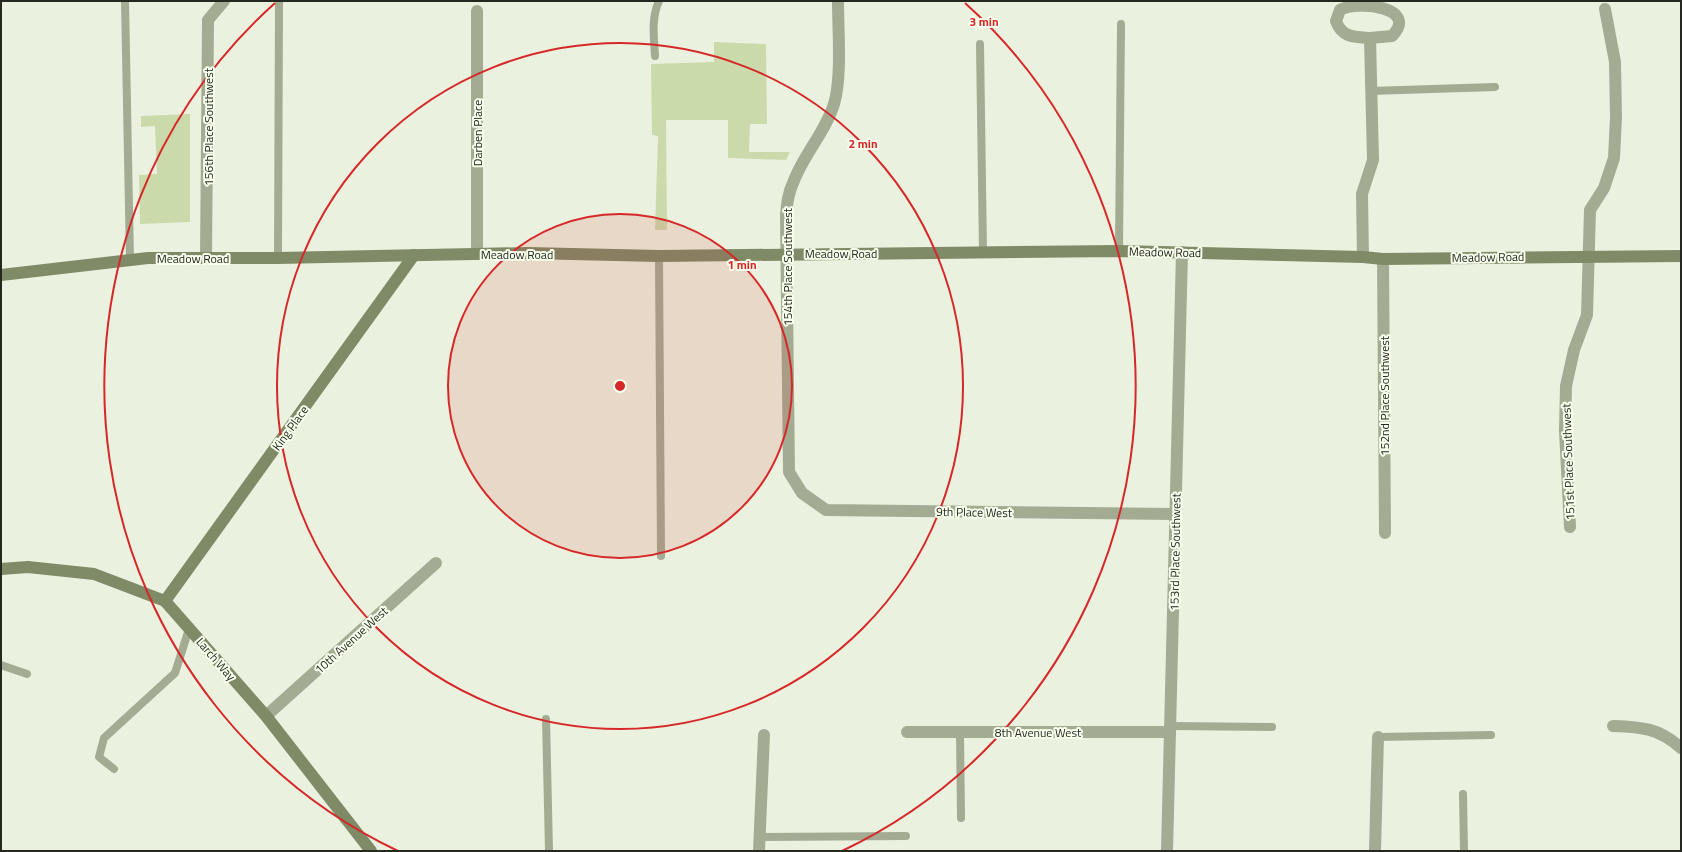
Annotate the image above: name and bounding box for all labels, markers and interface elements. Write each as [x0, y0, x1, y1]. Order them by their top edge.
text: 3 min [969, 12, 999, 31]
street label: 156th Place Southwest [199, 67, 218, 186]
street label: Darben Place [468, 100, 487, 166]
text: 2 min [848, 134, 878, 153]
street label: 154th Place Southwest [778, 207, 797, 326]
street label: Meadow Road [1129, 242, 1201, 262]
street label: Meadow Road [805, 244, 877, 263]
street label: Meadow Road [481, 245, 553, 264]
street label: Meadow Road [1452, 247, 1524, 267]
street label: Meadow Road [157, 249, 229, 268]
text: 1 min [727, 255, 757, 274]
street label: 152nd Place Southwest [1375, 335, 1394, 456]
centre of rings [613, 379, 627, 393]
street label: King Place [267, 401, 313, 455]
street label: 151st Place Southwest [1556, 402, 1580, 521]
street label: 153rd Place Southwest [1164, 492, 1186, 611]
street label: 9th Place West [936, 502, 1013, 522]
street label: 10th Avenue West [310, 601, 393, 678]
street label: Larch Way [192, 633, 240, 685]
street label: 8th Avenue West [995, 723, 1082, 742]

